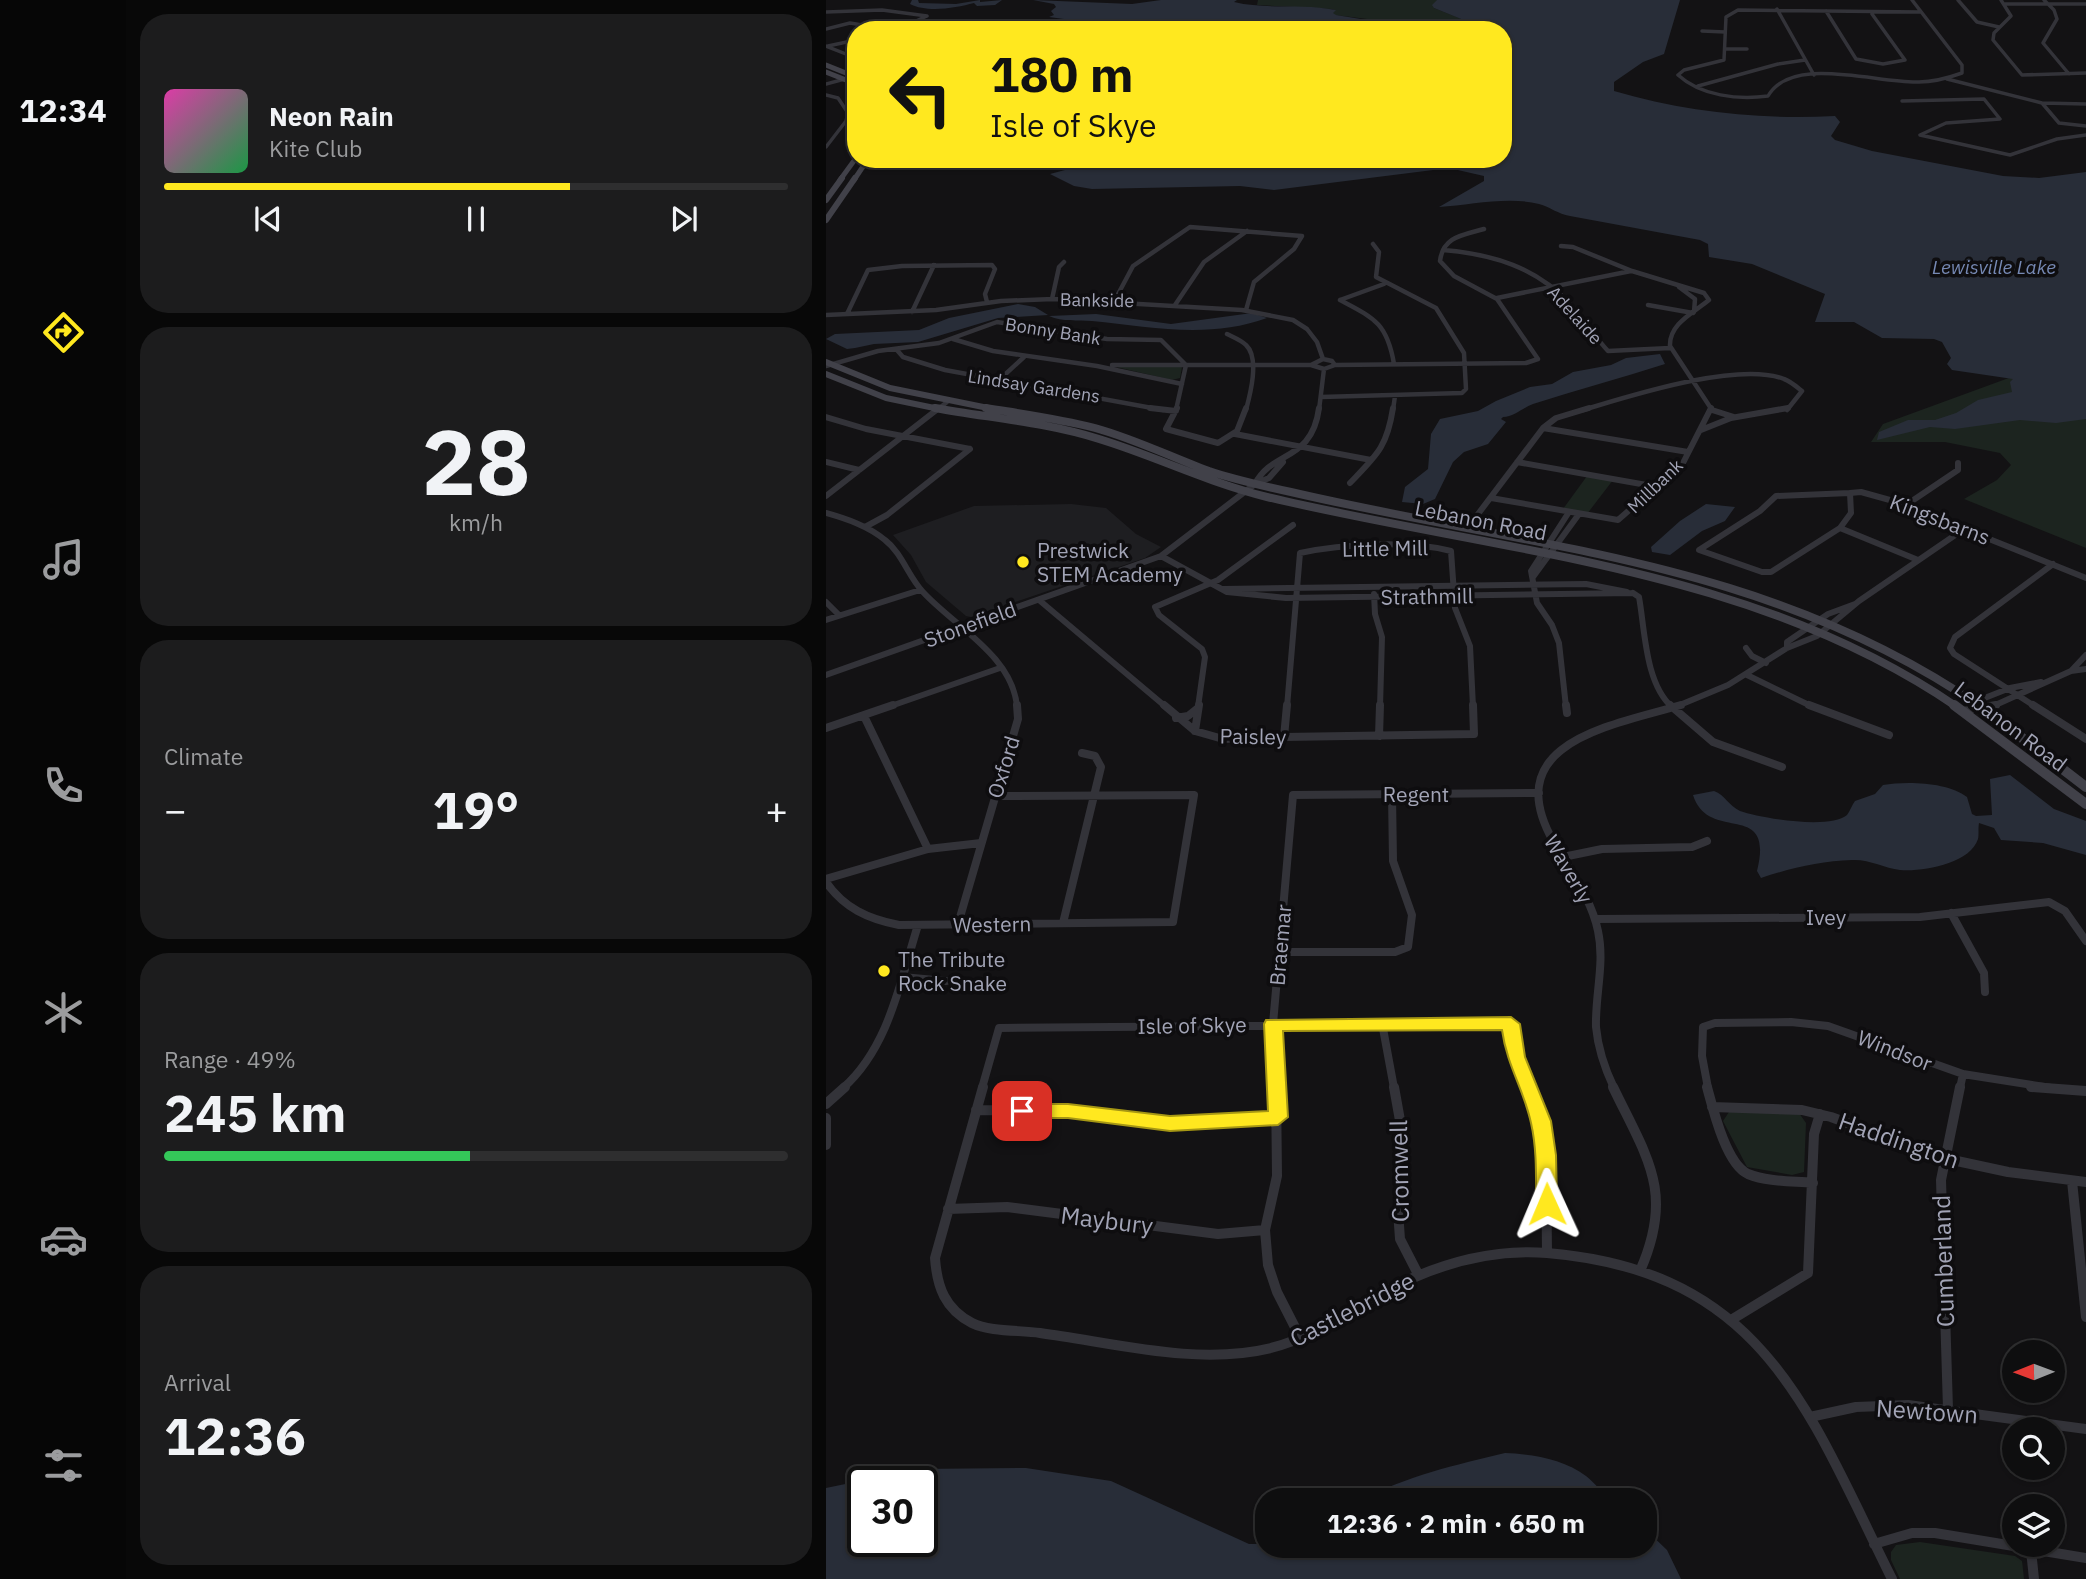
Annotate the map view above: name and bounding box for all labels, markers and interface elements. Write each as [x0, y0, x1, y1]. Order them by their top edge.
text: 180 m [990, 42, 1134, 105]
icon: left [875, 49, 966, 140]
text: 12:34 [19, 89, 107, 131]
text: Neon Rain [269, 99, 394, 133]
text: Isle of Skye [990, 104, 1157, 146]
text: Kite Club [269, 133, 362, 163]
icon: previous [249, 200, 287, 238]
icon: pause [457, 200, 495, 238]
icon: next [665, 200, 703, 238]
water label: Lewisville Lake [1932, 255, 2056, 279]
street label: Adelaide [1543, 281, 1607, 349]
street label: Bankside [1060, 288, 1135, 312]
icon: directions [39, 308, 88, 357]
street label: Bonny Bank [1004, 312, 1103, 350]
street label: Lindsay Gardens [966, 364, 1102, 408]
text: 28 [421, 402, 531, 520]
street label: Millbank [1622, 454, 1688, 518]
street label: Kingsbarns [1886, 487, 1994, 551]
street label: Lebanon Road [1413, 493, 1549, 547]
text: km/h [449, 507, 503, 537]
street label: Little Mill [1342, 533, 1429, 563]
icon: music [39, 535, 88, 584]
place label: Prestwick STEM Academy [1037, 536, 1183, 588]
marker: Prestwick STEM Academy [1015, 554, 1031, 570]
street label: Strathmill [1380, 581, 1474, 611]
street label: Stonefield [920, 594, 1020, 654]
street label: Lebanon Road [1949, 674, 2073, 778]
street label: Paisley [1219, 721, 1287, 751]
street label: Oxford [980, 732, 1026, 802]
text: Climate [164, 741, 243, 771]
icon: phone [39, 761, 88, 810]
text: 19° [433, 776, 519, 843]
street label: Regent [1383, 780, 1449, 808]
text: − [164, 785, 187, 834]
text: + [765, 785, 788, 834]
street label: Waverly [1538, 830, 1600, 909]
street label: Braemar [1263, 903, 1298, 987]
street label: Ivey [1806, 903, 1847, 931]
street label: Western [953, 909, 1031, 939]
place label: The Tribute Rock Snake [898, 945, 1007, 997]
marker: The Tribute Rock Snake [876, 963, 892, 979]
icon: climate [39, 988, 88, 1037]
street label: Isle of Skye [1137, 1010, 1247, 1040]
street label: Windsor [1854, 1023, 1937, 1077]
text: Range · 49% [164, 1044, 296, 1074]
text: 245 km [164, 1079, 346, 1146]
pin [992, 1081, 1052, 1141]
icon: arrive [1003, 1092, 1041, 1130]
street label: Haddington [1835, 1104, 1963, 1176]
street label: Cromwell [1382, 1120, 1416, 1222]
position arrow [1510, 1167, 1584, 1241]
street label: Cumberland [1925, 1194, 1961, 1328]
street label: Maybury [1059, 1198, 1155, 1242]
icon: car [39, 1215, 88, 1264]
street label: Castlebridge [1284, 1264, 1420, 1354]
north arrow [2002, 1340, 2065, 1404]
map controls [2002, 1340, 2065, 1557]
text: Arrival [164, 1367, 231, 1397]
street label: Newtown [1875, 1391, 1979, 1431]
text: 12:36 [164, 1402, 306, 1469]
button: search [2002, 1417, 2065, 1480]
icon: filters [39, 1441, 88, 1490]
speed limit sign: 30 [847, 1466, 938, 1557]
button: layers [2002, 1494, 2065, 1557]
text: 12:36 · 2 min · 650 m [1327, 1506, 1585, 1540]

